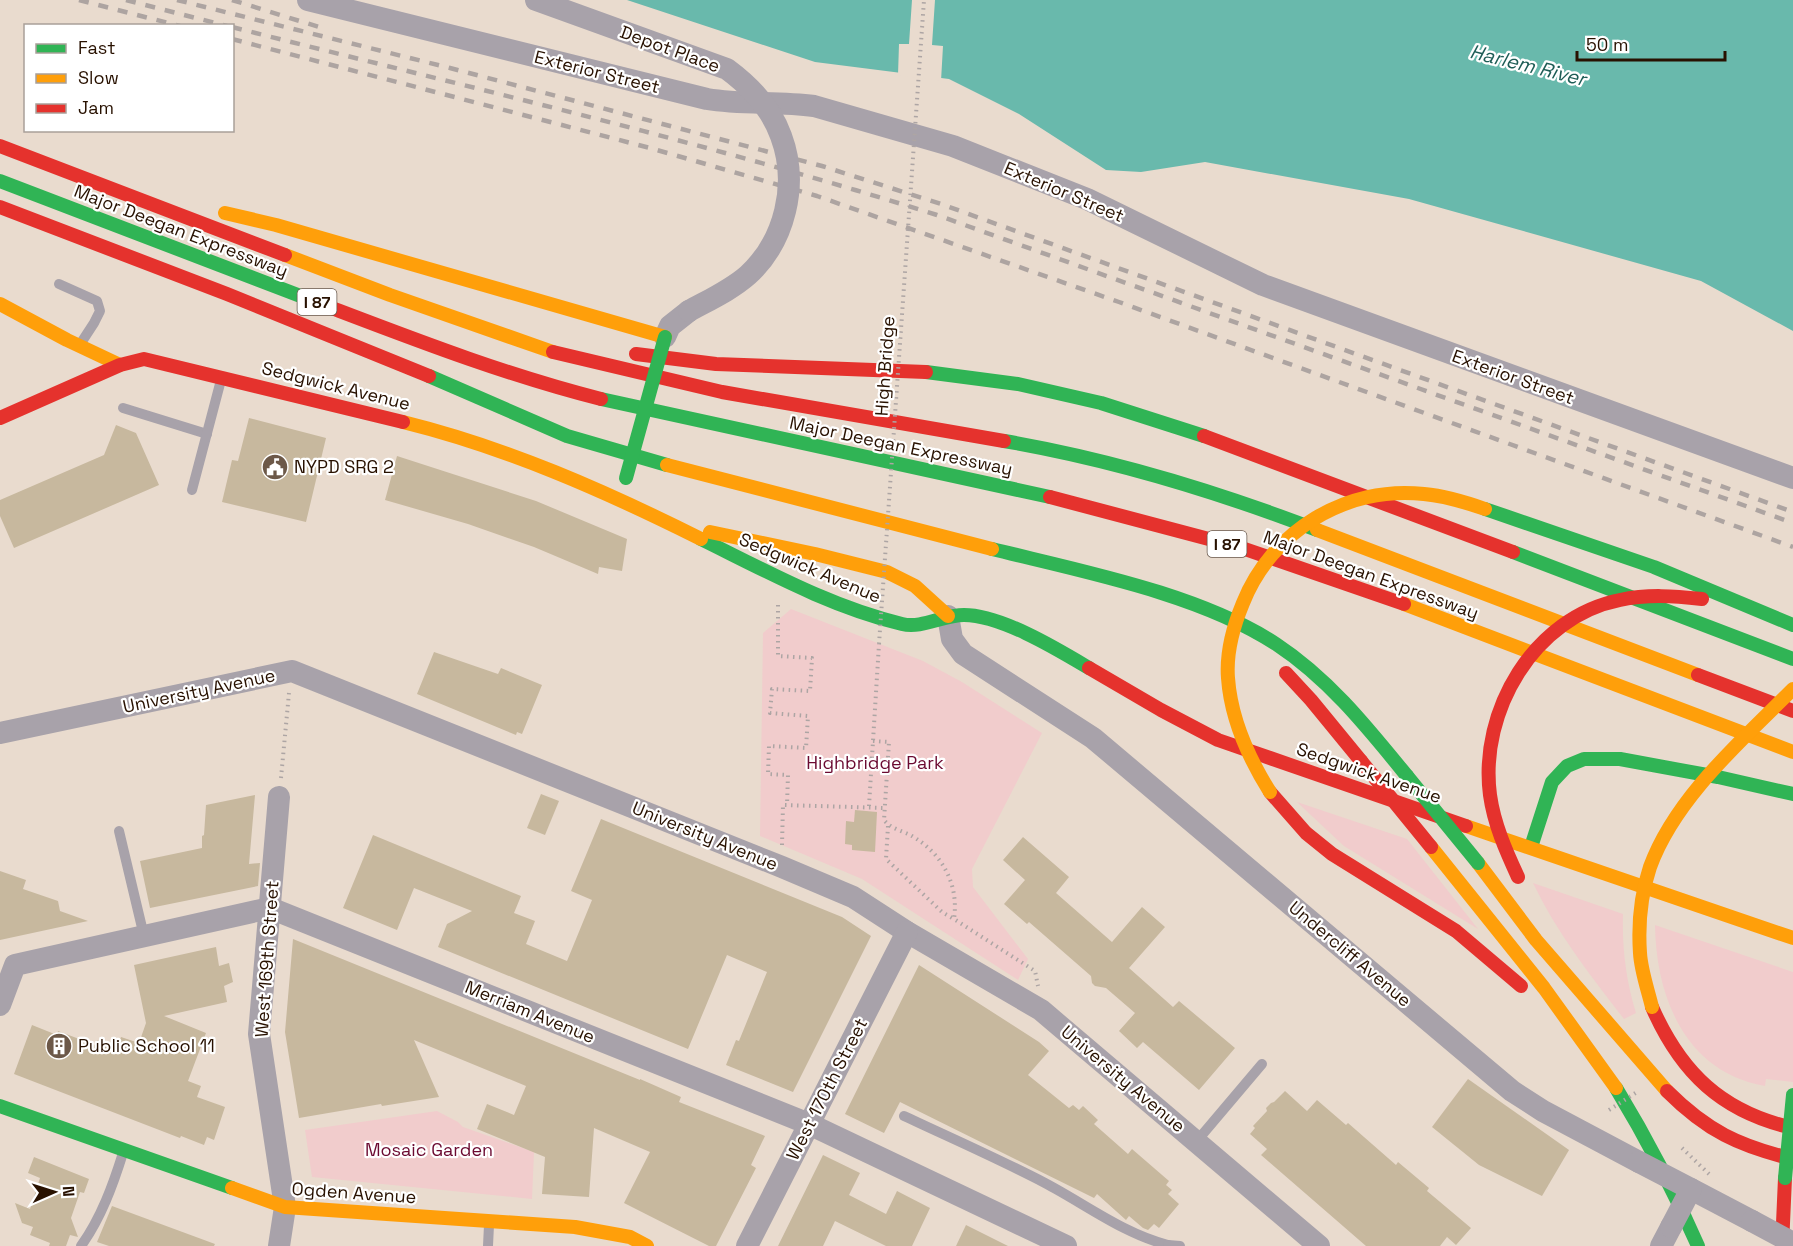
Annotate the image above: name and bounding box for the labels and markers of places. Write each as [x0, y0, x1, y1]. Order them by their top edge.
public building icon: NYPD SRG 2 [260, 452, 290, 482]
place label: NYPD SRG 2 [294, 455, 394, 478]
building icon: Public School 11 [44, 1031, 74, 1061]
place label: Public School 11 [78, 1034, 215, 1057]

